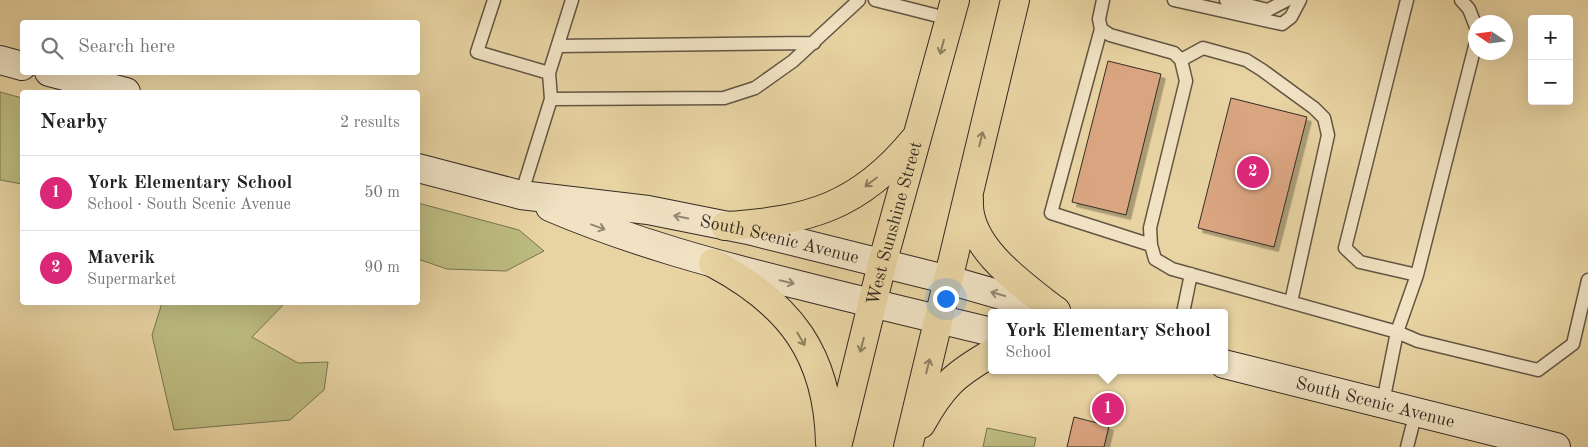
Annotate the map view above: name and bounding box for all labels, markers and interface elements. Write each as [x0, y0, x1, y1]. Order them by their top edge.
north arrow [1468, 15, 1513, 60]
map controls [1528, 15, 1573, 105]
button: + [1528, 15, 1573, 60]
search box [20, 20, 420, 75]
icon: search [38, 34, 66, 62]
text: Search here [78, 38, 175, 57]
one-way arrow [937, 39, 947, 55]
button: − [1528, 60, 1573, 105]
text: Nearby [40, 112, 108, 133]
text: 2 results [340, 115, 400, 131]
one-way arrow [976, 132, 986, 148]
street label: West Sunshine Street [864, 140, 925, 307]
pin: 2 [1237, 153, 1269, 191]
text: York Elementary School [87, 174, 292, 193]
one-way arrow [864, 177, 878, 187]
text: 1 [51, 185, 61, 201]
text: 50 m [364, 185, 400, 201]
text: School · South Scenic Avenue [87, 197, 291, 213]
one-way arrow [673, 212, 689, 221]
street label: South Scenic Avenue [698, 213, 861, 267]
one-way arrow [590, 223, 605, 232]
text: Maverik [87, 249, 155, 268]
text: 2 [51, 260, 61, 276]
text: 90 m [364, 260, 400, 276]
text: Supermarket [87, 272, 176, 288]
one-way arrow [779, 278, 795, 287]
your location [933, 286, 959, 312]
one-way arrow [991, 289, 1007, 299]
popup [988, 309, 1228, 374]
text: York Elementary School [1005, 322, 1211, 341]
one-way arrow [797, 331, 807, 346]
one-way arrow [857, 337, 866, 353]
text: School [1005, 345, 1051, 361]
one-way arrow [924, 358, 933, 374]
street label: South Scenic Avenue [1294, 374, 1456, 431]
pin: 1 [1092, 390, 1124, 428]

